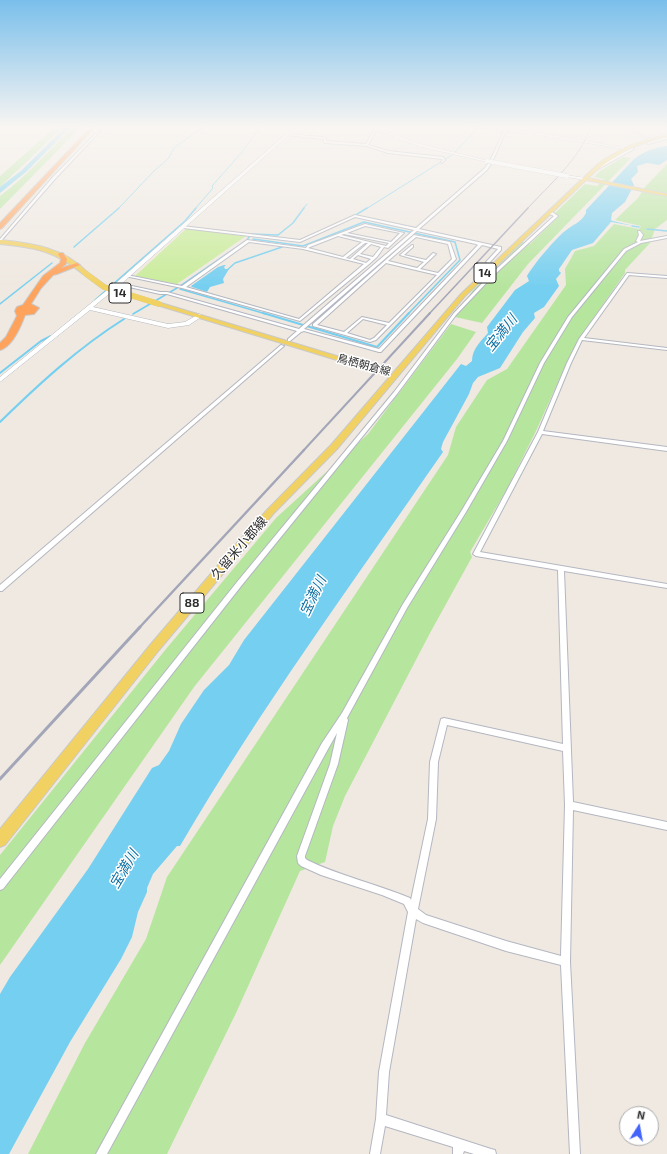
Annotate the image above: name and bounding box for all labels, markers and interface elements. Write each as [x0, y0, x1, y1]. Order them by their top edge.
road number: 14 [474, 263, 496, 283]
road number: 14 [109, 283, 131, 303]
water label: 宝満川 [481, 311, 521, 355]
street label: 鳥栖朝倉線 [336, 352, 392, 378]
street label: 久留米小郡線 [208, 513, 270, 583]
water label: 宝満川 [296, 573, 330, 619]
road number: 88 [180, 593, 204, 613]
water label: 宝満川 [106, 847, 142, 891]
north arrow [619, 1106, 659, 1146]
text: N [636, 1108, 646, 1122]

